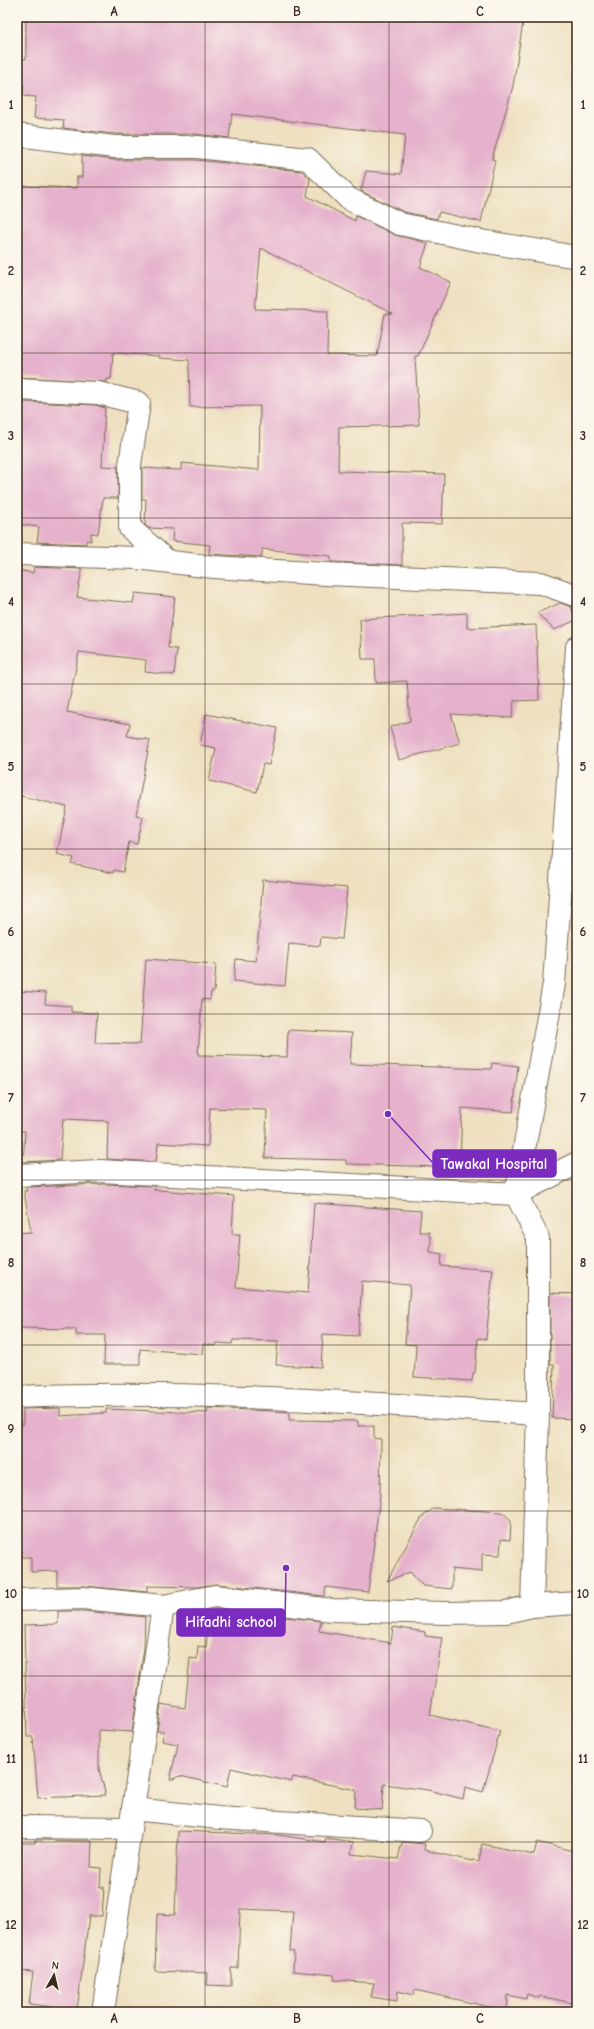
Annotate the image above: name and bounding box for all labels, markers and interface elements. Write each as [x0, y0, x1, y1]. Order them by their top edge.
text: A [110, 4, 118, 19]
text: B [293, 4, 301, 19]
text: C [476, 4, 484, 19]
text: 1 [8, 97, 14, 112]
text: 1 [580, 97, 586, 112]
text: 2 [8, 263, 14, 278]
text: 2 [580, 263, 586, 278]
text: 3 [8, 428, 14, 443]
text: 3 [580, 428, 586, 443]
text: 4 [8, 594, 14, 609]
text: 4 [580, 594, 586, 609]
text: 5 [8, 759, 15, 774]
text: 5 [580, 759, 587, 774]
text: 6 [8, 924, 15, 939]
text: 6 [580, 924, 587, 939]
text: 7 [8, 1090, 14, 1105]
text: 7 [580, 1090, 586, 1105]
callout: Tawakal Hospital [433, 1150, 556, 1177]
text: Tawakal Hospital [441, 1155, 547, 1173]
text: 8 [8, 1255, 14, 1270]
text: 8 [580, 1255, 586, 1270]
text: 9 [8, 1421, 15, 1436]
text: 9 [580, 1421, 587, 1436]
text: 10 [5, 1586, 17, 1601]
text: 10 [577, 1586, 589, 1601]
callout: Hifadhi school [177, 1609, 285, 1636]
text: Hifadhi school [185, 1613, 277, 1631]
text: 11 [6, 1751, 16, 1766]
text: 11 [578, 1751, 588, 1766]
text: 12 [5, 1917, 17, 1932]
text: 12 [577, 1917, 589, 1932]
north arrow [34, 1955, 74, 1995]
text: N [51, 1959, 60, 1973]
text: A [110, 2011, 118, 2026]
text: B [293, 2011, 301, 2026]
text: C [476, 2011, 484, 2026]

